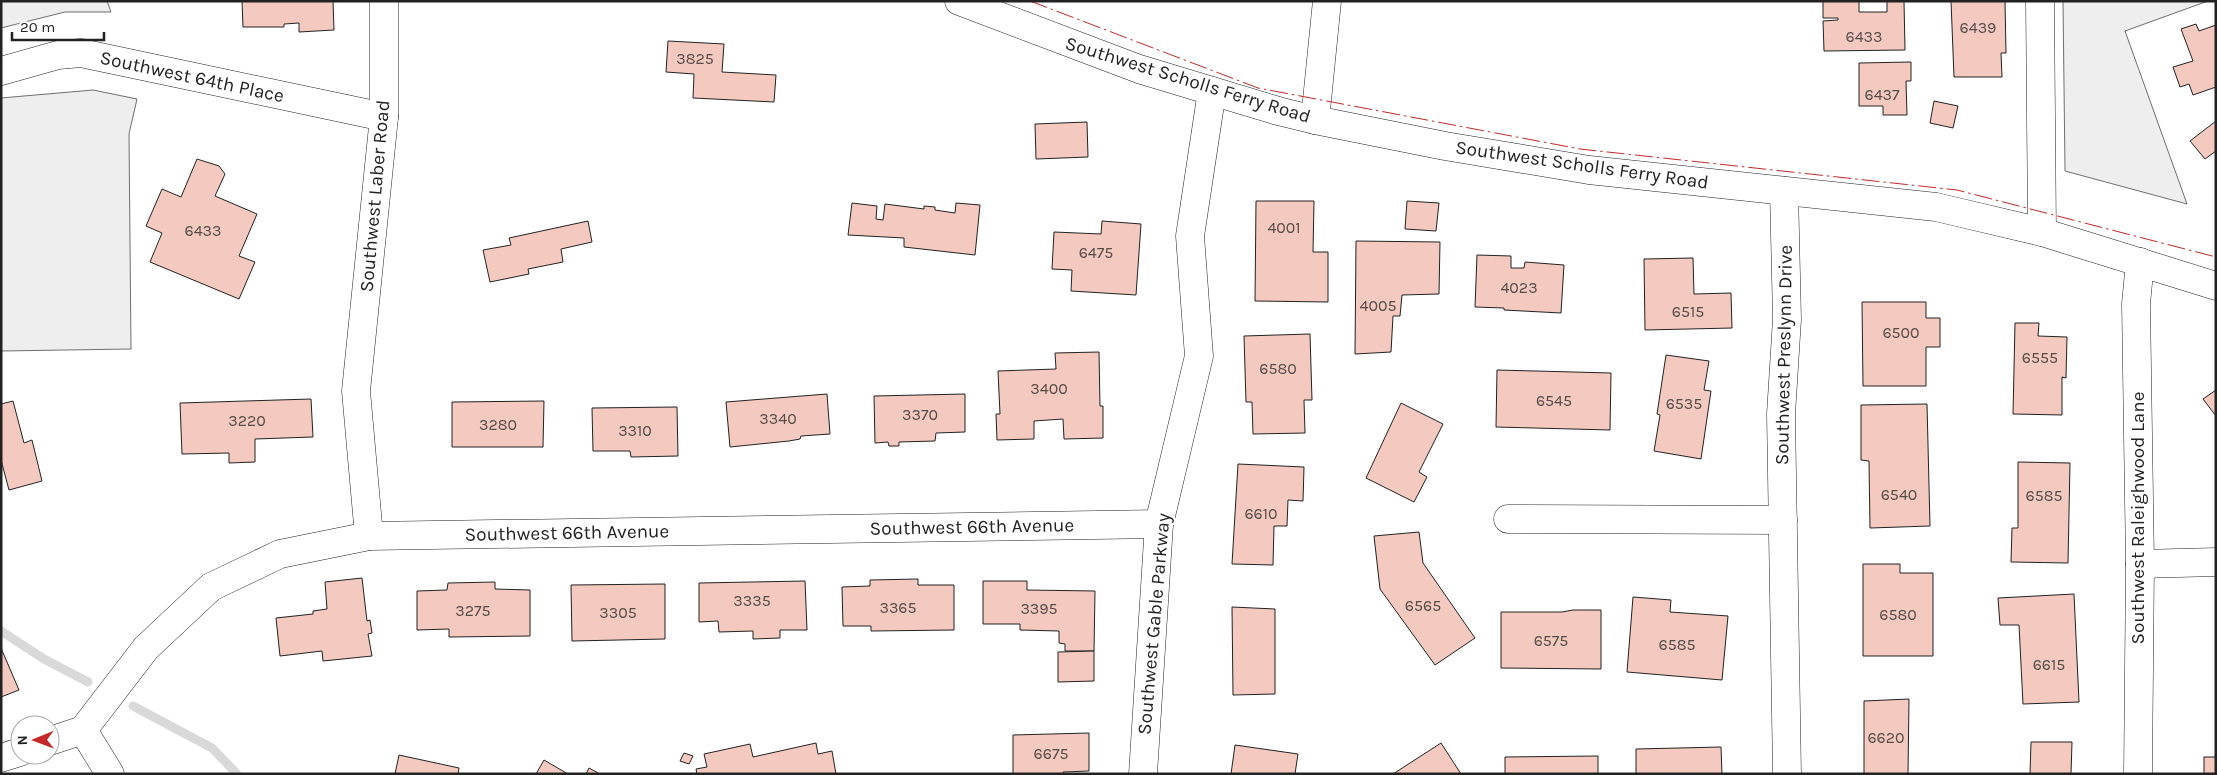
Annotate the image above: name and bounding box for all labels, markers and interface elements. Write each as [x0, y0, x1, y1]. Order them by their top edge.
scale bar [12, 10, 105, 42]
text: 20 m [20, 18, 55, 36]
house number: 6439 [1960, 18, 1996, 37]
house number: 6433 [1846, 27, 1883, 46]
street label: Southwest Scholls Ferry Road [1063, 32, 1313, 128]
street label: Southwest 64th Place [98, 47, 286, 107]
house number: 3825 [676, 49, 714, 68]
house number: 6437 [1864, 85, 1900, 104]
street label: Southwest Laber Road [356, 99, 394, 293]
street label: Southwest Scholls Ferry Road [1454, 136, 1710, 194]
house number: 4001 [1267, 218, 1301, 237]
house number: 6433 [185, 221, 222, 240]
house number: 6475 [1079, 243, 1113, 262]
street label: Southwest Preslynn Drive [1771, 245, 1797, 465]
house number: 4023 [1500, 278, 1538, 297]
house number: 4005 [1360, 296, 1396, 315]
house number: 6515 [1672, 302, 1704, 321]
house number: 6500 [1882, 323, 1920, 342]
house number: 6555 [2022, 348, 2058, 367]
house number: 6580 [1259, 359, 1297, 378]
house number: 3400 [1030, 379, 1068, 398]
house number: 6545 [1536, 391, 1572, 410]
street label: Southwest Raleighwood Lane [2127, 391, 2149, 645]
house number: 6535 [1666, 394, 1702, 413]
house number: 3370 [902, 405, 938, 424]
house number: 3340 [759, 409, 797, 428]
house number: 3220 [228, 411, 266, 430]
house number: 3280 [479, 415, 517, 434]
house number: 3310 [618, 421, 652, 440]
house number: 6540 [1881, 485, 1917, 504]
house number: 6585 [2025, 486, 2063, 505]
house number: 6610 [1244, 504, 1278, 523]
street label: Southwest Gable Parkway [1133, 512, 1175, 736]
street label: Southwest 66th Avenue [870, 514, 1074, 540]
street label: Southwest 66th Avenue [465, 520, 669, 546]
house number: 3335 [733, 591, 771, 610]
house number: 6565 [1405, 596, 1441, 615]
house number: 3365 [879, 598, 917, 617]
house number: 3395 [1020, 599, 1058, 618]
house number: 3275 [455, 601, 491, 620]
house number: 3305 [599, 603, 637, 622]
house number: 6580 [1879, 605, 1917, 624]
house number: 6575 [1534, 631, 1568, 650]
house number: 6585 [1658, 635, 1696, 654]
house number: 6615 [2033, 655, 2065, 674]
north arrow [10, 715, 60, 765]
house number: 6620 [1867, 728, 1905, 747]
text: N [14, 735, 31, 745]
house number: 6675 [1034, 744, 1068, 763]

